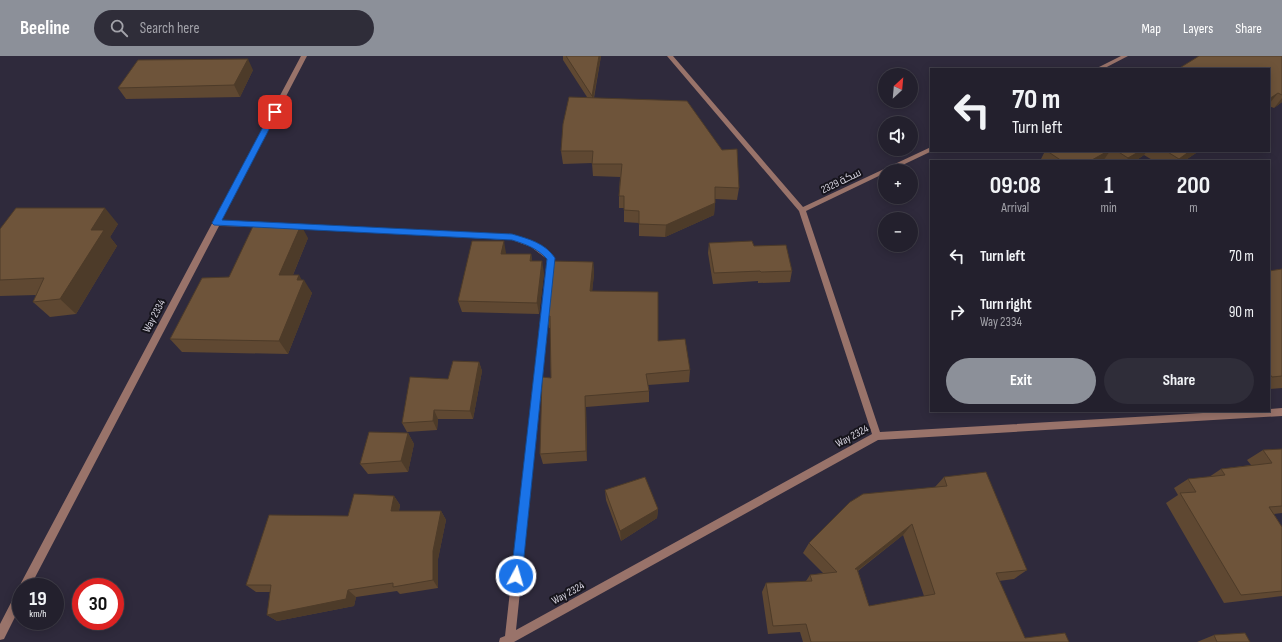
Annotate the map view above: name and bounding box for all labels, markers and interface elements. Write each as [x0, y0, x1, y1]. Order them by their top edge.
search box [94, 10, 374, 46]
text: Beeline [20, 17, 70, 40]
icon: search [108, 17, 130, 39]
text: Search here [140, 19, 199, 38]
text: Map [1141, 20, 1161, 37]
text: Layers [1183, 20, 1213, 37]
text: Share [1235, 20, 1262, 37]
north arrow [878, 68, 918, 108]
map controls [878, 68, 918, 252]
text: 70 m [1012, 83, 1060, 116]
icon: left [946, 84, 998, 136]
pin [258, 95, 292, 129]
icon: arrive [264, 101, 286, 123]
button: sound [878, 116, 918, 156]
text: Turn left [1012, 117, 1063, 138]
button: + [878, 164, 918, 204]
street label: سكة 2329 [819, 166, 863, 196]
text: 09:08 [990, 171, 1041, 200]
text: 1 [1104, 171, 1113, 200]
text: 200 [1177, 171, 1210, 200]
text: Arrival [1001, 200, 1029, 216]
text: min [1101, 200, 1117, 216]
text: m [1189, 200, 1198, 216]
button: − [878, 212, 918, 252]
icon: left [946, 245, 968, 267]
text: Turn left [980, 247, 1025, 266]
text: 70 m [1229, 247, 1254, 266]
text: Turn right [980, 295, 1032, 314]
street label: Way 2334 [140, 297, 168, 335]
icon: right [946, 301, 968, 323]
text: 90 m [1229, 303, 1254, 322]
text: Way 2334 [980, 314, 1022, 330]
button: Exit [946, 358, 1096, 404]
button: Share [1104, 358, 1254, 404]
street label: Way 2324 [833, 422, 871, 450]
position arrow [495, 555, 537, 597]
speed limit sign: 30 [72, 578, 124, 630]
street label: Way 2324 [549, 579, 587, 607]
text: 19 [29, 587, 47, 611]
text: km/h [29, 608, 47, 620]

